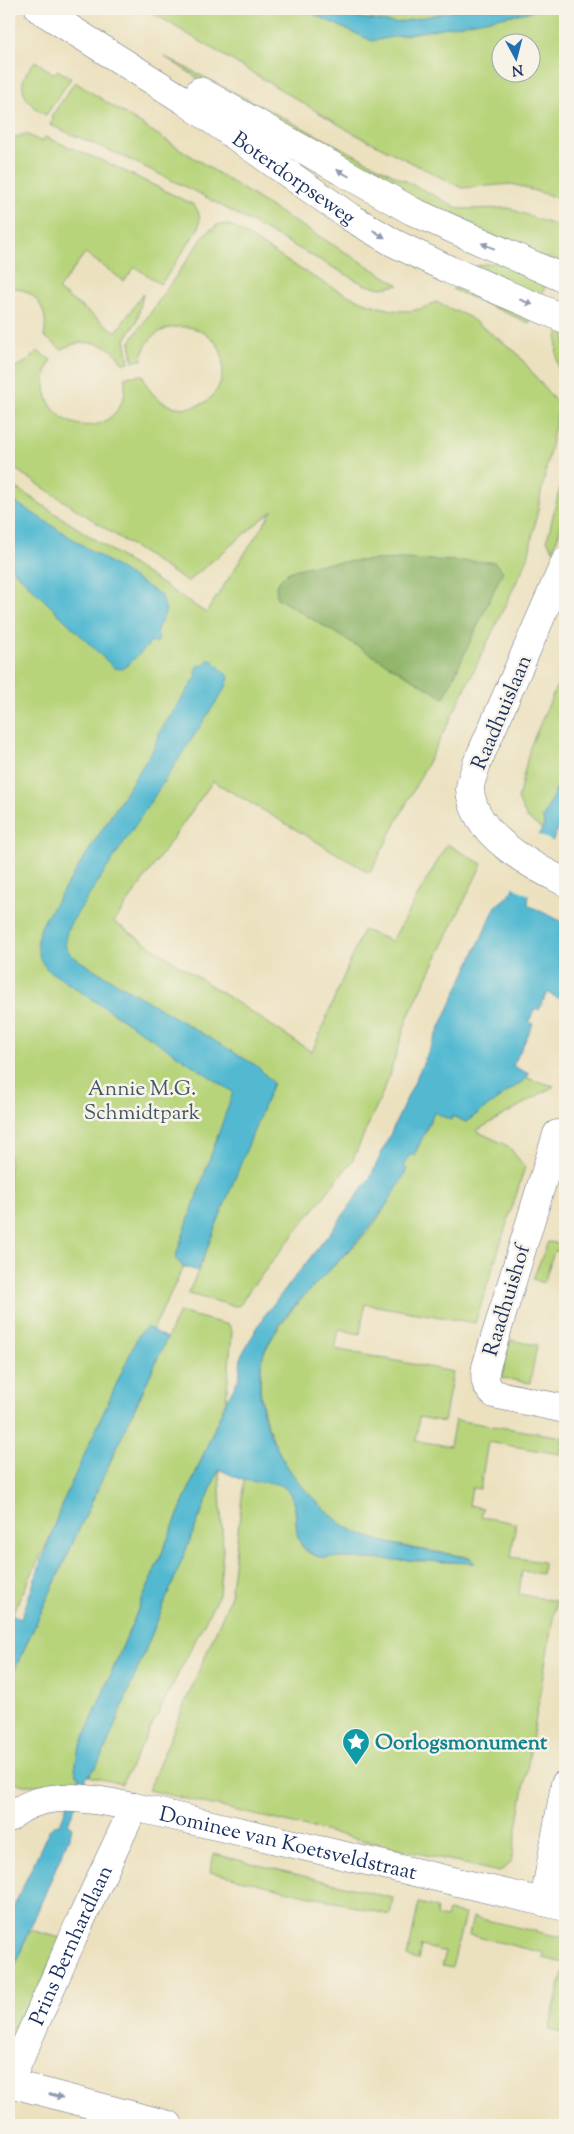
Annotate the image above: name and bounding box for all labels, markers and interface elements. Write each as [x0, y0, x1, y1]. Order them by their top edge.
north arrow [492, 32, 542, 82]
text: N [511, 58, 524, 80]
street label: Boterdorpseweg [225, 125, 361, 233]
one-way arrow [336, 169, 351, 177]
one-way arrow [372, 230, 385, 239]
one-way arrow [481, 241, 495, 249]
one-way arrow [519, 298, 533, 306]
street label: Raadhuislaan [465, 651, 540, 775]
park label: Annie M.G. Schmidtpark [84, 1075, 201, 1129]
street label: Raadhuishof [477, 1239, 540, 1360]
place icon: Oorlogsmonument [341, 1727, 371, 1766]
place label: Oorlogsmonument [375, 1729, 548, 1759]
street label: Dominee van Koetsveldstraat [156, 1800, 420, 1889]
street label: Prins Bernhardlaan [23, 1861, 122, 2031]
one-way arrow [48, 2092, 63, 2100]

